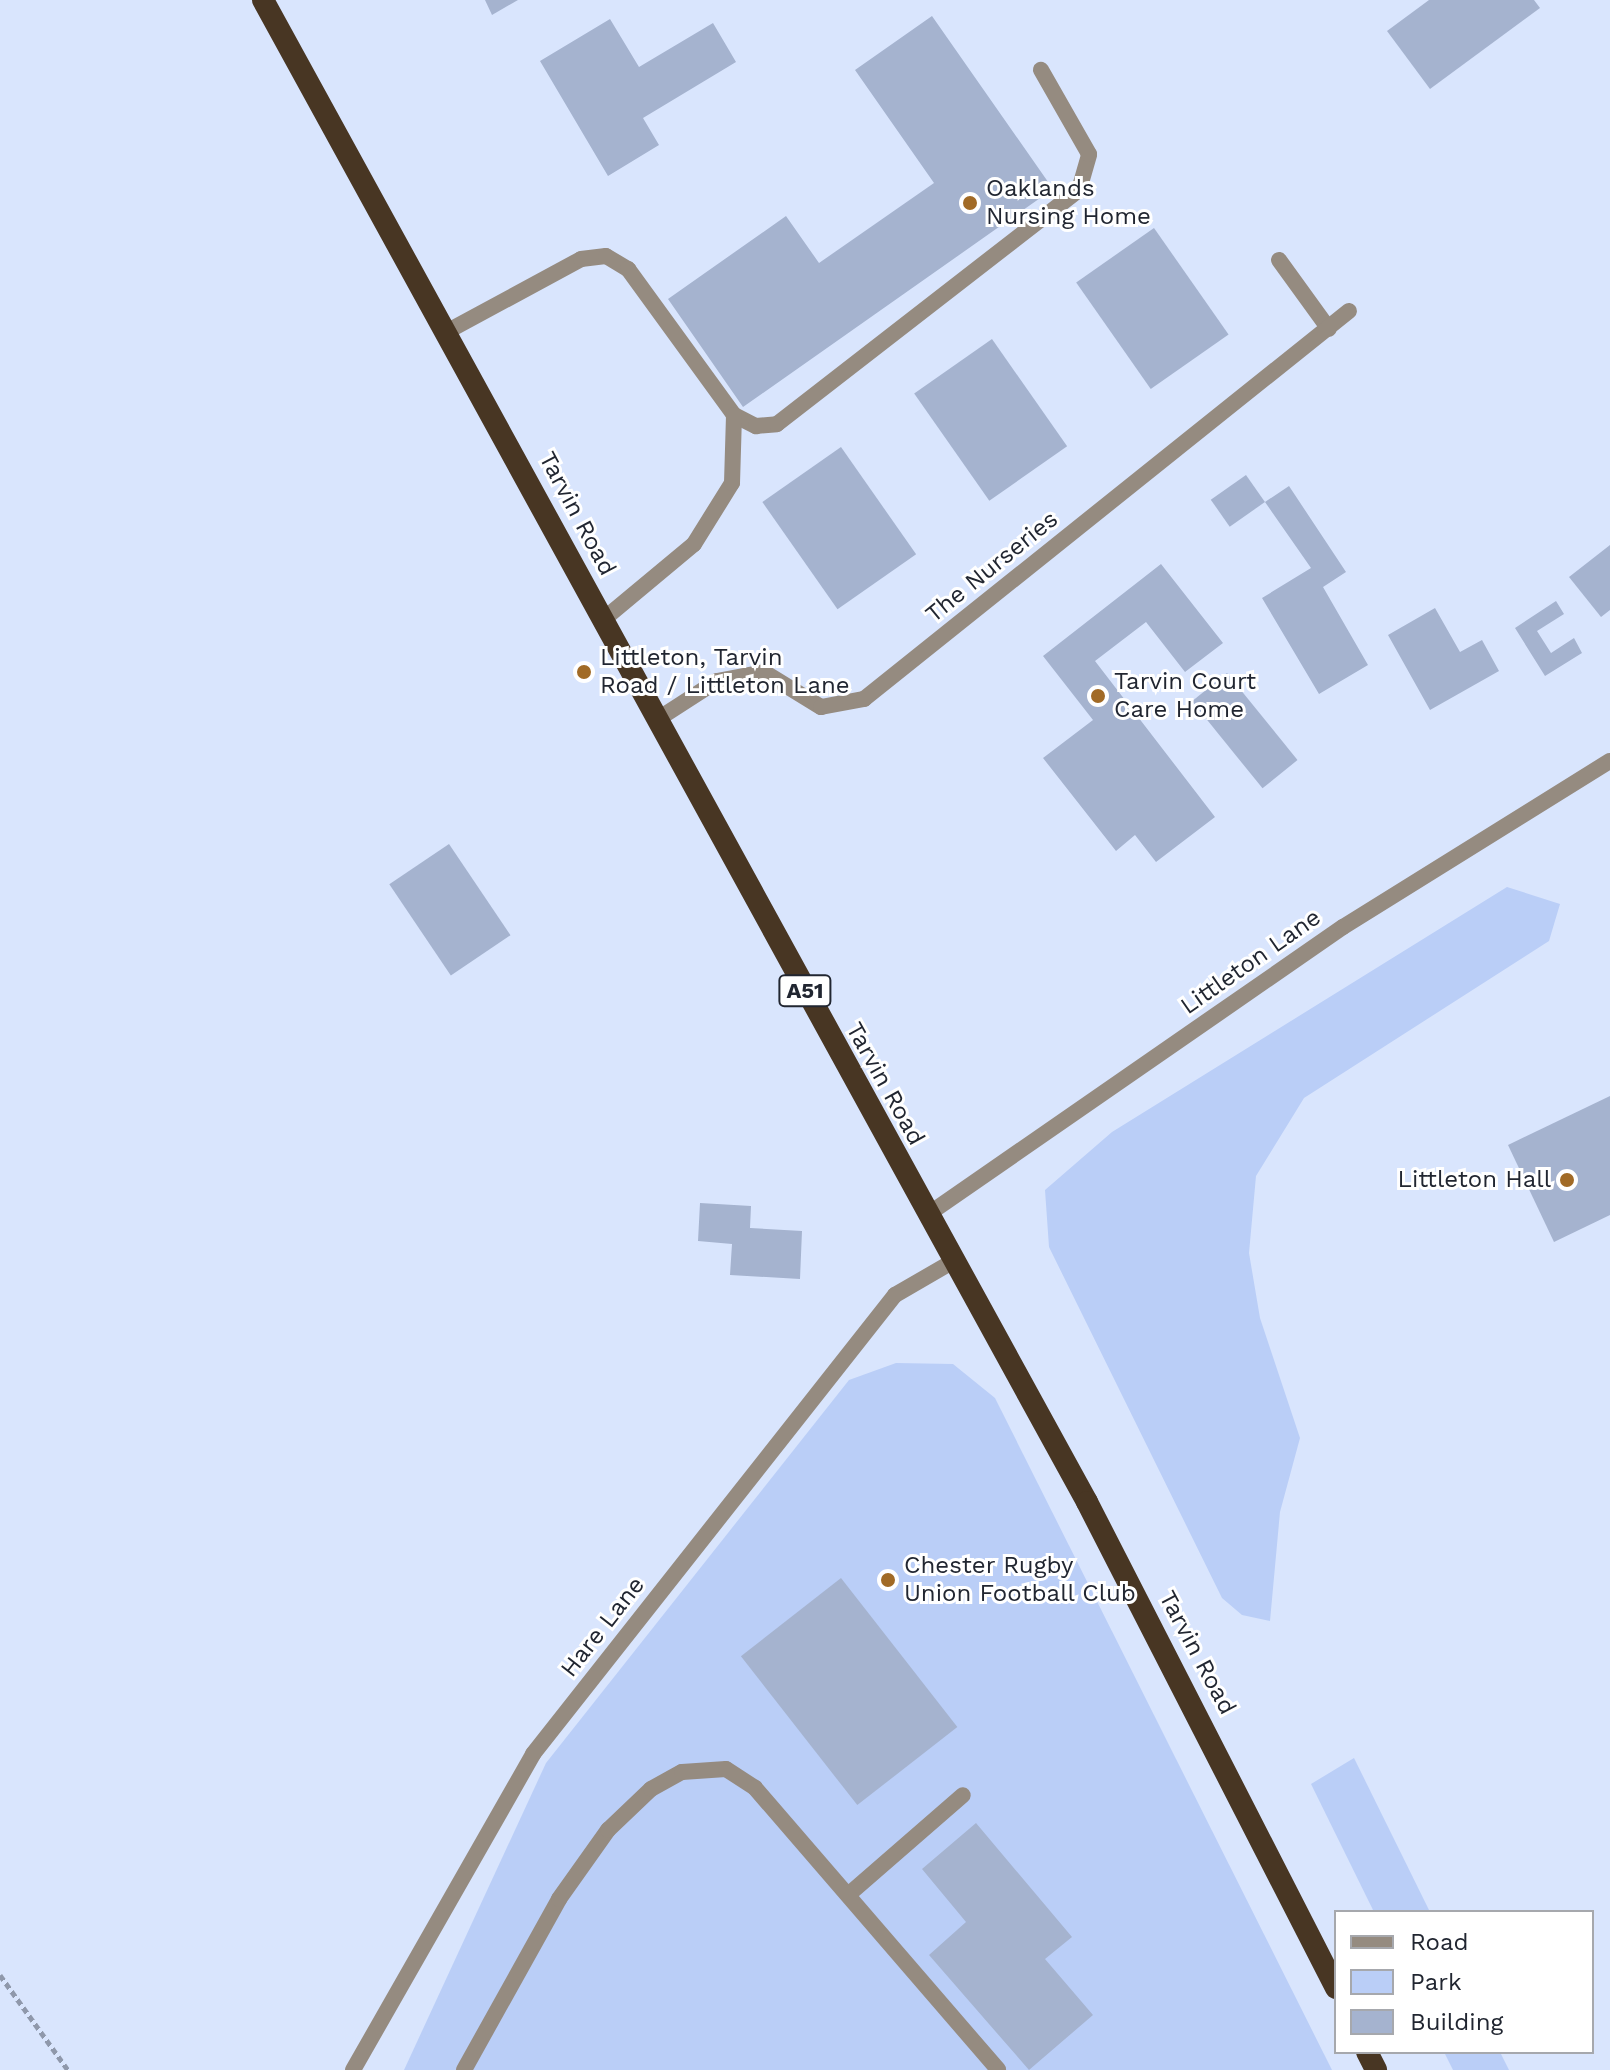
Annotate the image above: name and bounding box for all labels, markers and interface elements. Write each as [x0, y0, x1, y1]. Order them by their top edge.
place label: Oaklands Nursing Home [986, 175, 1151, 231]
marker: Oaklands Nursing Home [961, 194, 979, 212]
street label: Tarvin Road [532, 447, 622, 581]
street label: The Nurseries [920, 505, 1064, 629]
place label: Littleton, Tarvin Road / Littleton Lane [600, 644, 850, 700]
marker: Littleton, Tarvin Road / Littleton Lane [575, 663, 593, 681]
place label: Tarvin Court Care Home [1114, 668, 1256, 724]
marker: Tarvin Court Care Home [1089, 687, 1107, 705]
street label: Littleton Lane [1175, 903, 1327, 1021]
road number: A51 [777, 973, 833, 1009]
street label: Tarvin Road [839, 1018, 931, 1150]
place label: Littleton Hall [1398, 1166, 1551, 1194]
marker: Littleton Hall [1558, 1171, 1576, 1189]
place label: Chester Rugby Union Football Club [904, 1552, 1137, 1608]
street label: Hare Lane [555, 1571, 651, 1683]
marker: Chester Rugby Union Football Club [879, 1571, 897, 1589]
street label: Tarvin Road [1152, 1586, 1242, 1720]
legend [1334, 1910, 1594, 2054]
text: Road [1410, 1928, 1469, 1956]
text: Park [1410, 1968, 1462, 1996]
text: Building [1410, 2008, 1503, 2036]

